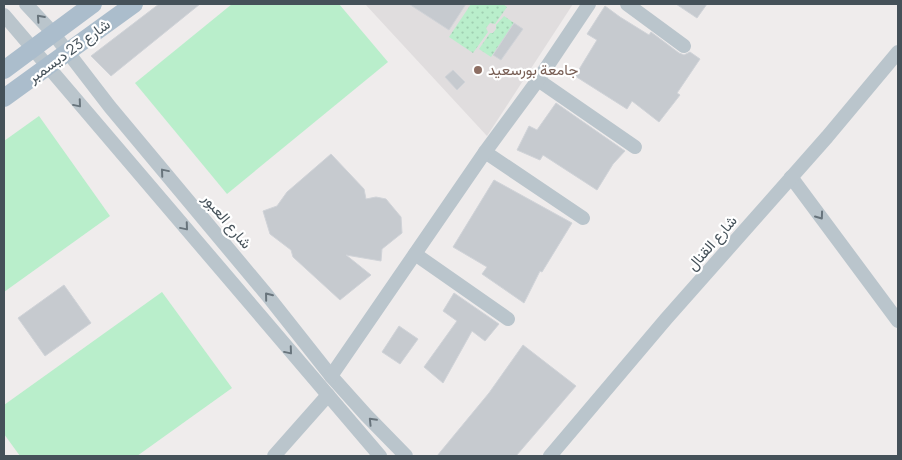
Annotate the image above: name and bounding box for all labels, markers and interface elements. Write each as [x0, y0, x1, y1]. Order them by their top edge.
street label: شارع 23 ديسمبر [22, 13, 115, 89]
one-way arrow [37, 15, 46, 24]
place label: جامعة بورسعيد [488, 59, 578, 80]
marker: جامعة بورسعيد [472, 64, 484, 76]
one-way arrow [73, 98, 82, 107]
one-way arrow [161, 168, 170, 177]
street label: شارع العبور [197, 188, 257, 254]
street label: شارع القنال [682, 210, 742, 276]
one-way arrow [815, 210, 823, 219]
one-way arrow [179, 221, 188, 230]
one-way arrow [265, 293, 274, 302]
one-way arrow [284, 345, 293, 354]
one-way arrow [369, 418, 378, 427]

